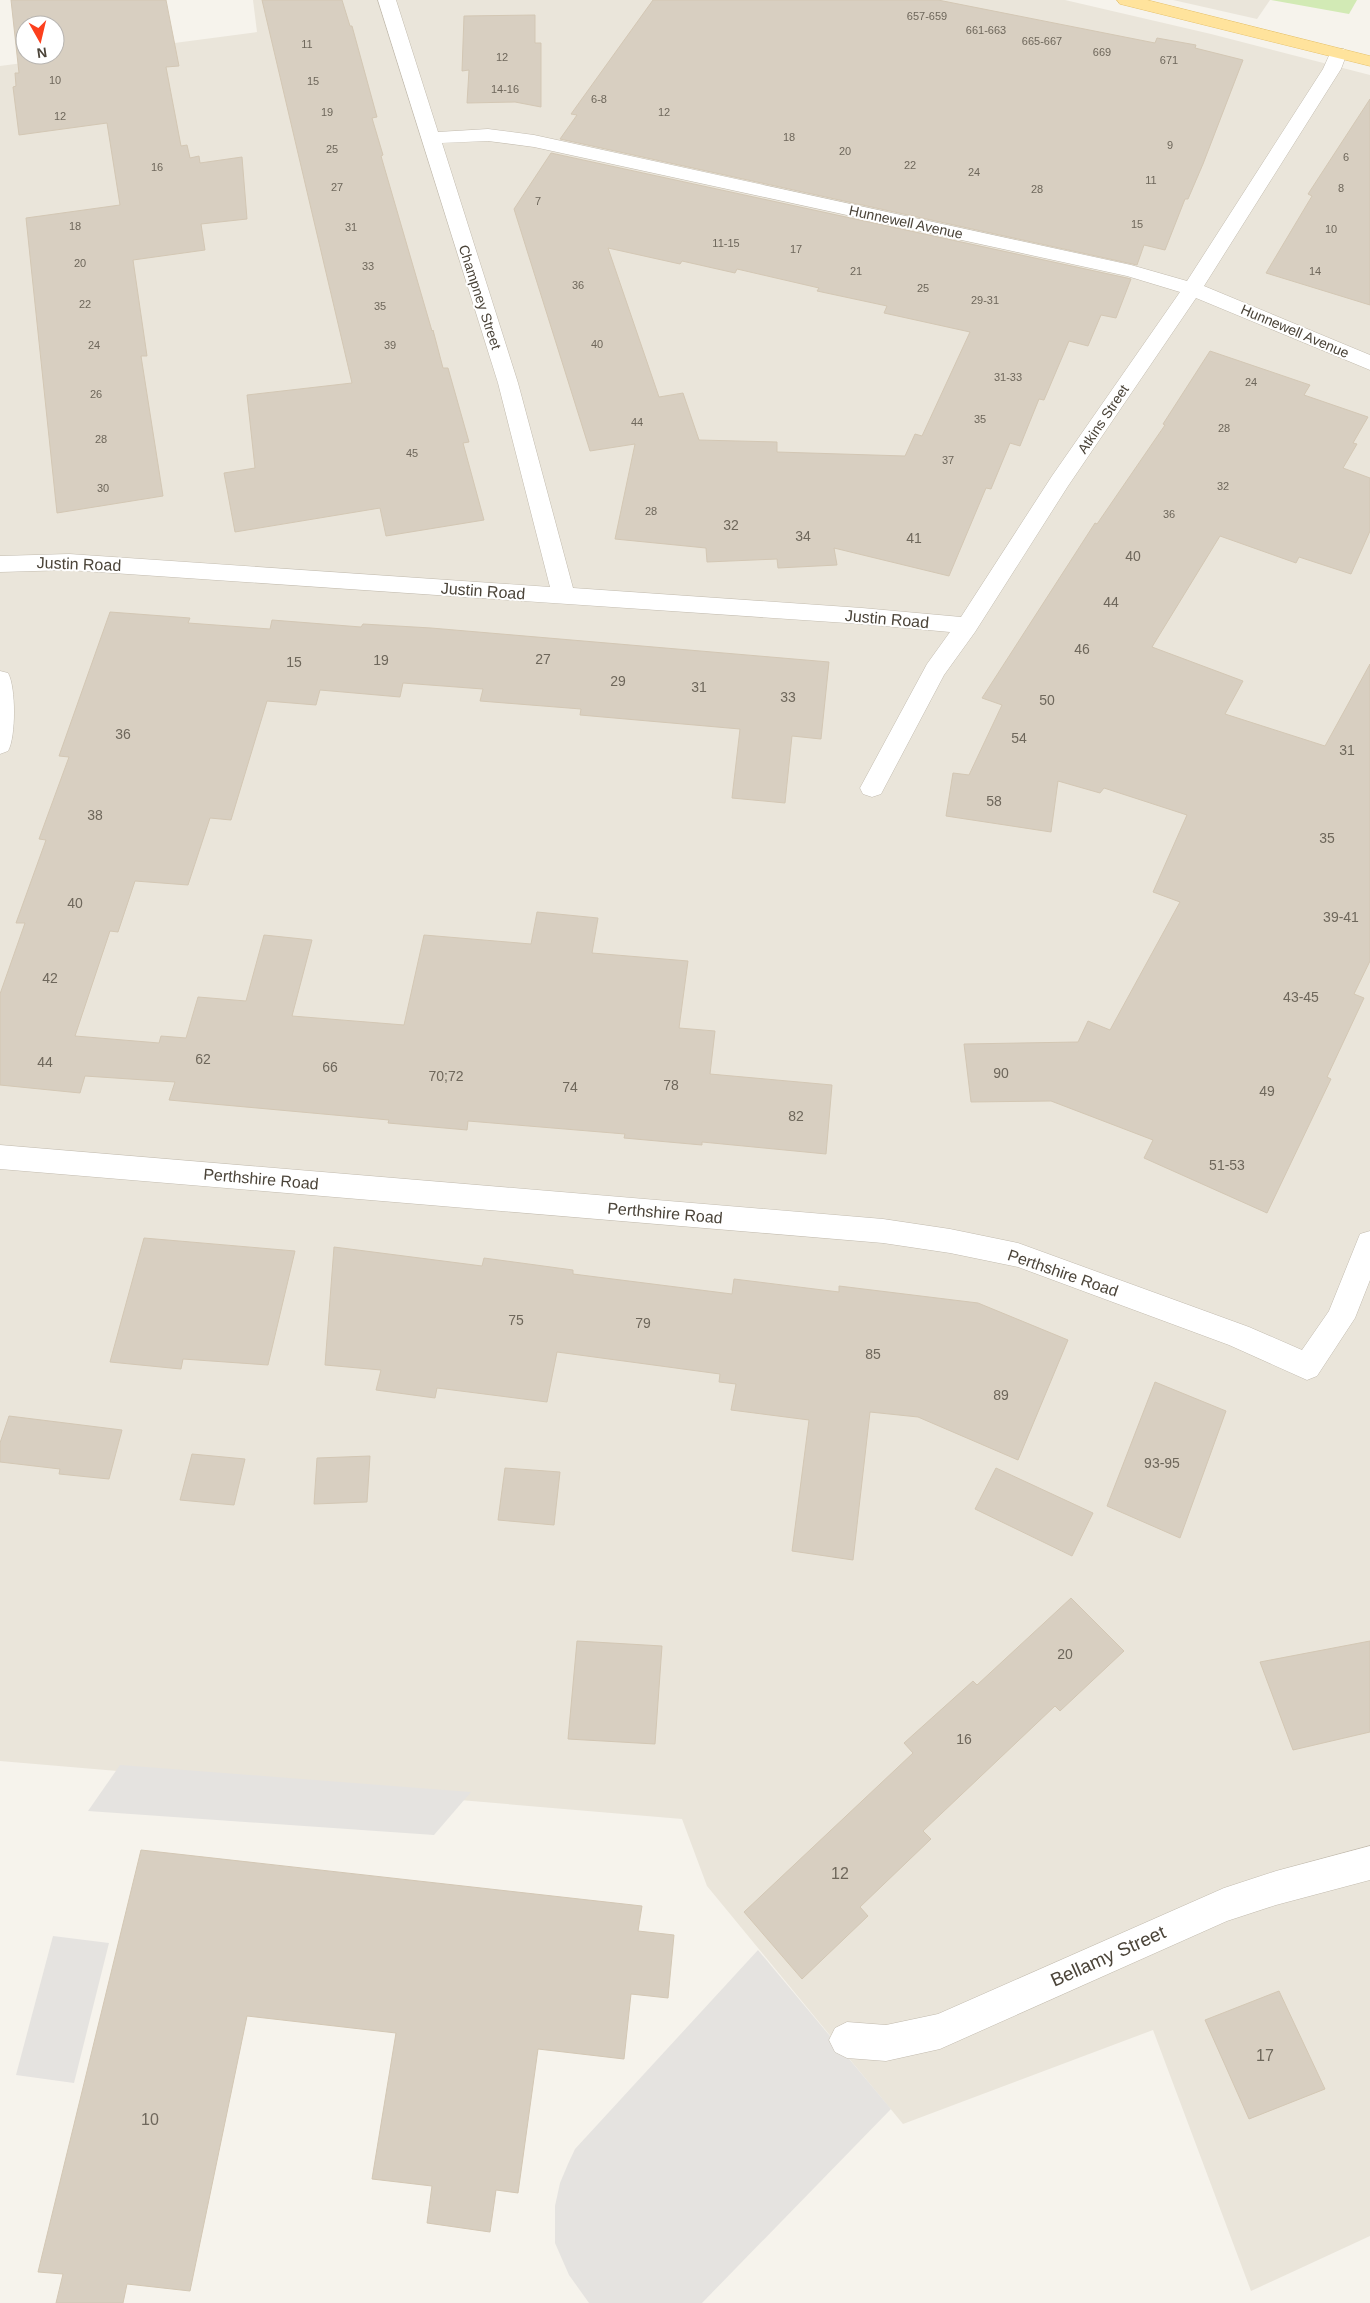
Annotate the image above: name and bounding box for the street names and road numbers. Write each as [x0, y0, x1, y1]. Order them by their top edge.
street label: Hunnewell Avenue [848, 202, 964, 242]
street label: Champney Street [456, 243, 504, 351]
street label: Hunnewell Avenue [1239, 301, 1352, 361]
street label: Atkins Street [1074, 382, 1132, 456]
street label: Justin Road [36, 554, 122, 574]
street label: Justin Road [440, 580, 526, 602]
street label: Justin Road [844, 607, 930, 631]
street label: Perthshire Road [203, 1165, 319, 1193]
street label: Perthshire Road [607, 1199, 723, 1227]
street label: Perthshire Road [1006, 1246, 1120, 1300]
street label: Bellamy Street [1047, 1921, 1169, 1991]

